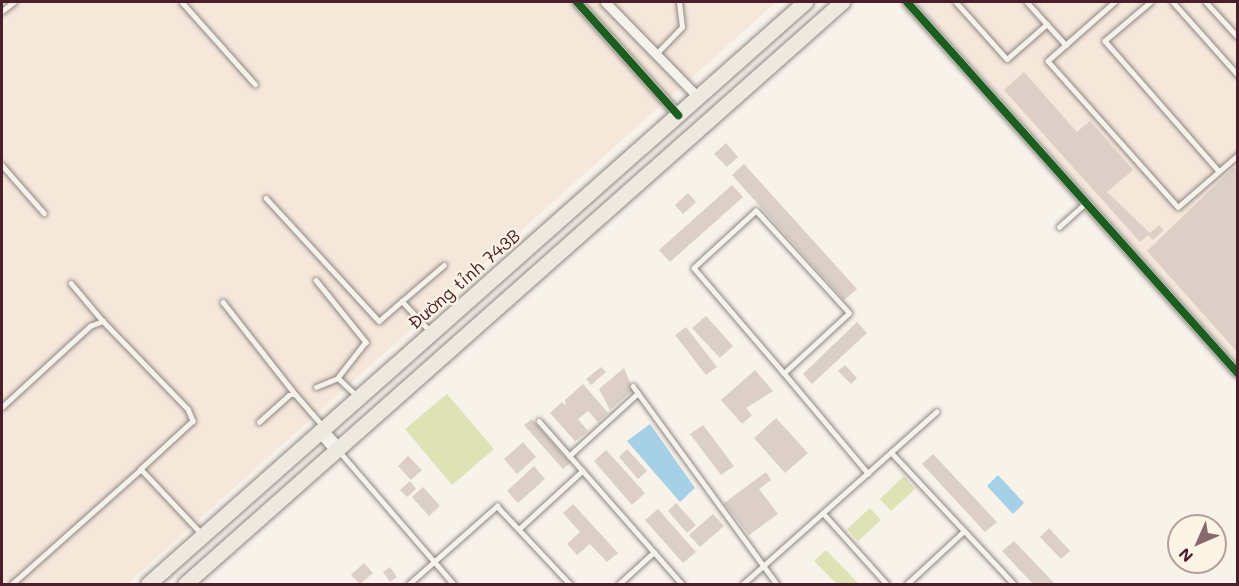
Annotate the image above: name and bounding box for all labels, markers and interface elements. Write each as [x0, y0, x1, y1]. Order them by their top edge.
street label: Đường tỉnh 743B [404, 224, 524, 334]
north arrow [1167, 514, 1227, 574]
text: N [1174, 544, 1197, 567]

